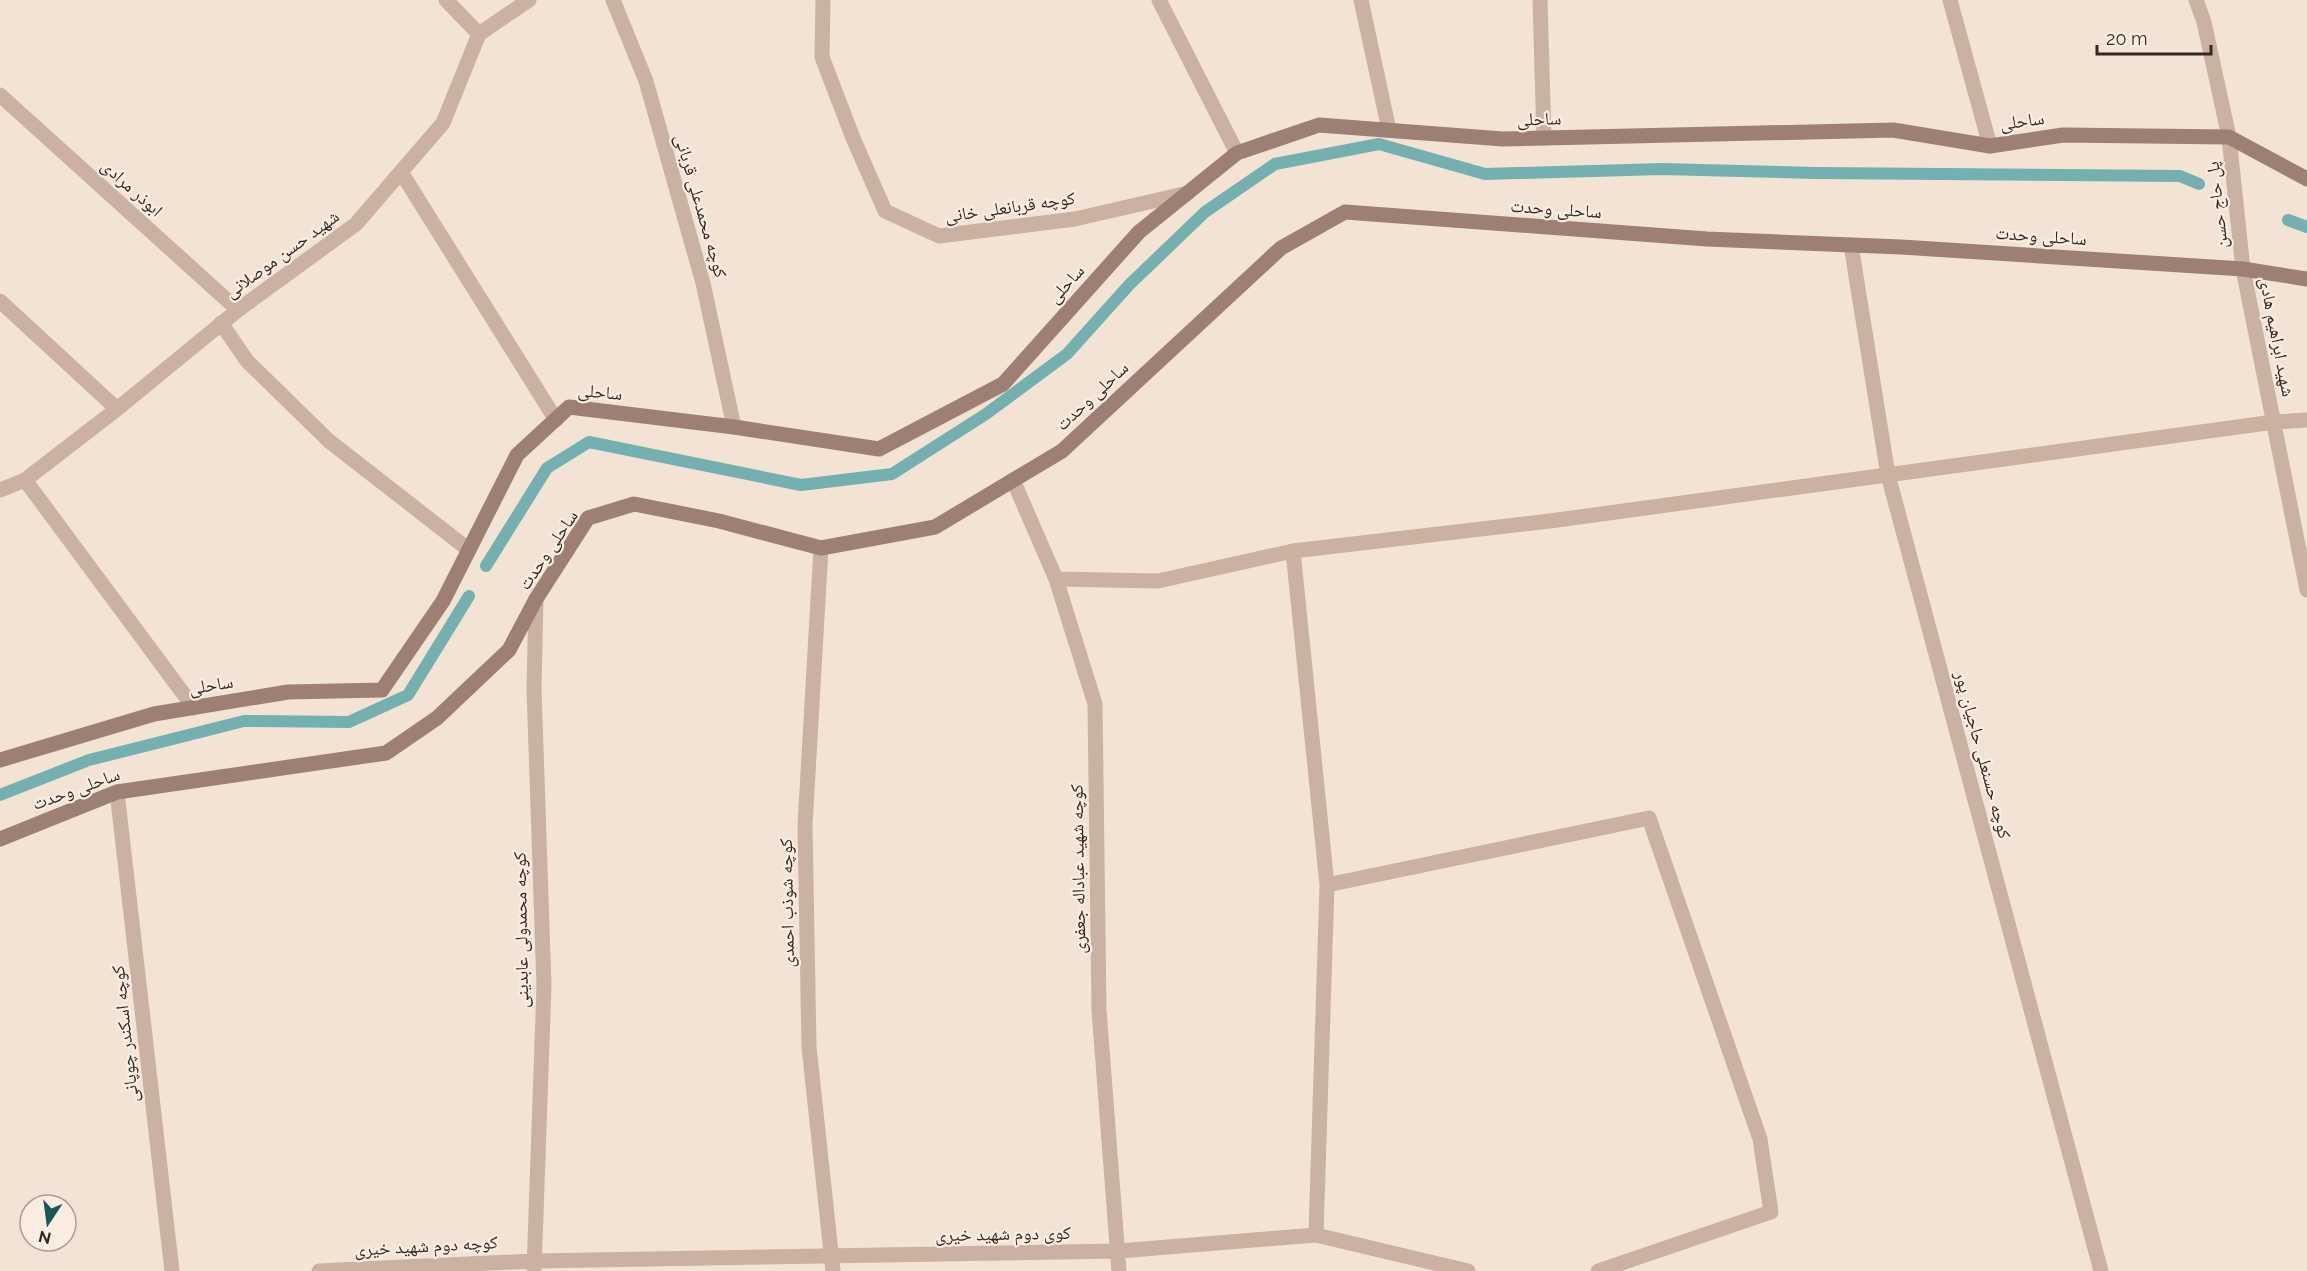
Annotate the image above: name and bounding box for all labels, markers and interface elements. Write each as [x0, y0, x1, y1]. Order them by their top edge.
scale bar [2097, 18, 2211, 56]
text: 20 m [2106, 28, 2148, 49]
street label: ساحلی [1516, 107, 1562, 131]
street label: ساحلی [1998, 107, 2046, 135]
street label: کوچه محمدعلی قربانی [670, 132, 732, 281]
street label: ابوذر مرادی [97, 155, 167, 221]
street label: پل حاج حسن [2201, 160, 2234, 250]
street label: کوچه قربانعلی خانی [943, 187, 1077, 227]
street label: ساحلی وحدت [1510, 195, 1602, 223]
street label: شهید حسن موصلانی [221, 205, 343, 303]
street label: ساحلی وحدت [1995, 222, 2087, 250]
street label: ساحلی [1043, 260, 1089, 308]
street label: شهید ابراهیم هادی [2254, 275, 2299, 399]
street label: ساحلی وحدت [1051, 357, 1133, 435]
street label: ساحلی [577, 379, 623, 405]
street label: ساحلی وحدت [513, 506, 583, 594]
street label: کوچه حسنعلی حاجیان پور [1950, 668, 2016, 842]
street label: ساحلی [187, 671, 235, 699]
street label: ساحلی وحدت [29, 763, 123, 815]
street label: کوچه شهید عباداله جعفری [1066, 783, 1090, 954]
street label: کوچه شوذب احمدی [775, 838, 799, 968]
street label: کوچه محمدولی عابدینی [509, 851, 533, 1008]
street label: کوچه اسکندر چوپانی [107, 964, 143, 1104]
north arrow [18, 1193, 78, 1253]
street label: کوی دوم شهید خیری [935, 1222, 1071, 1247]
text: N [37, 1226, 53, 1248]
street label: کوچه دوم شهید خیری [354, 1231, 499, 1262]

